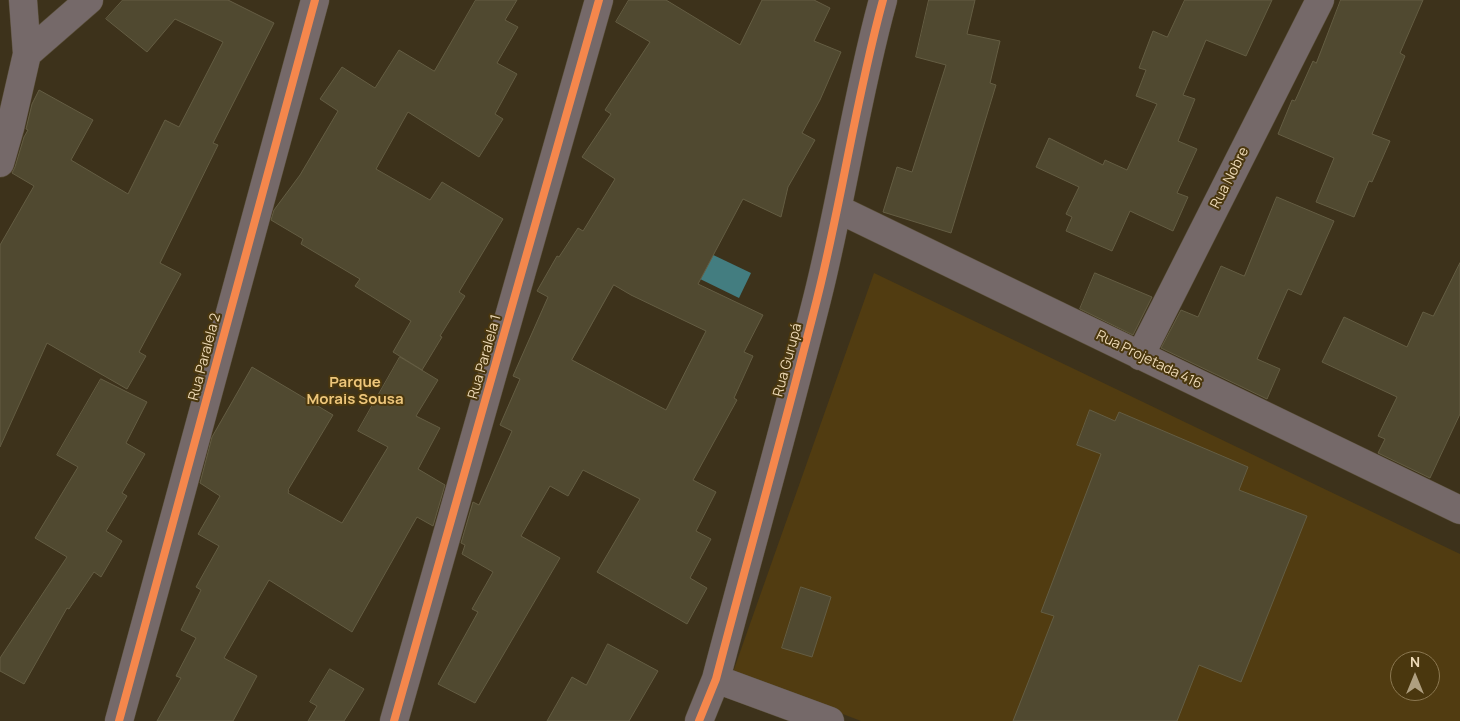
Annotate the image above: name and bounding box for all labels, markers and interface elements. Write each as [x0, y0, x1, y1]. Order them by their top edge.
street label: Rua Nobre [1207, 144, 1253, 212]
street label: Rua Paralela 2 [185, 312, 225, 402]
street label: Rua Paralela 1 [465, 313, 505, 401]
street label: Rua Gurupá [770, 321, 806, 399]
street label: Rua Projetada 416 [1093, 327, 1205, 393]
district label: Parque Morais Sousa [306, 374, 404, 409]
north arrow [1390, 651, 1440, 701]
text: N [1410, 652, 1420, 671]

